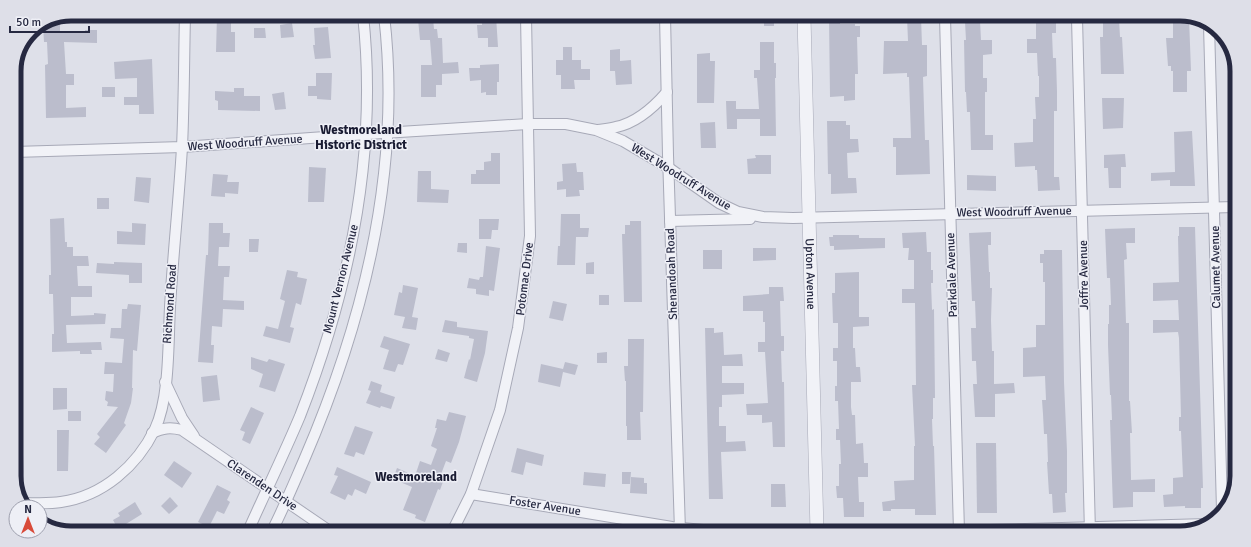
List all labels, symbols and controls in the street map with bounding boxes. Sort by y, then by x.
scale bar [10,8,89,34]
text: 50 m [16,15,41,30]
district label: Westmoreland Historic District [315,122,407,153]
street label: West Woodruff Avenue [187,131,303,155]
street label: West Woodruff Avenue [628,140,734,214]
street label: West Woodruff Avenue [956,203,1072,221]
street label: Mount Vernon Avenue [320,223,362,335]
street label: Calumet Avenue [1208,225,1224,309]
street label: Shenandoah Road [663,228,681,320]
street label: Parkdale Avenue [943,232,961,318]
street label: Upton Avenue [802,238,819,310]
street label: Joffre Avenue [1076,240,1092,310]
street label: Potomac Drive [513,242,537,316]
street label: Richmond Road [160,264,180,344]
street label: Clarenden Drive [224,456,300,514]
district label: Westmoreland [375,469,457,485]
street label: Foster Avenue [508,493,582,519]
north arrow [8,499,48,539]
text: N [24,503,32,516]

